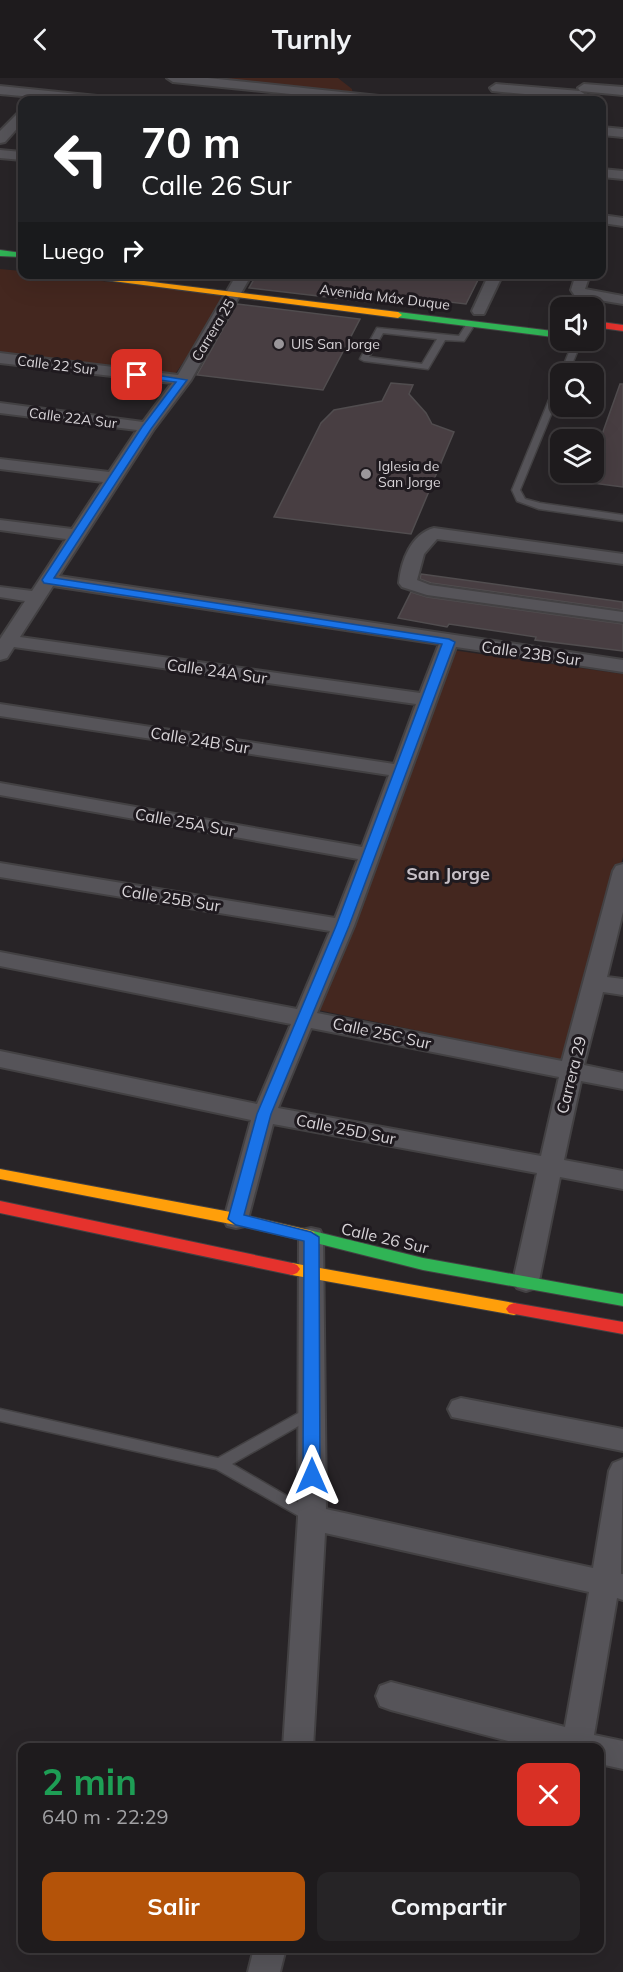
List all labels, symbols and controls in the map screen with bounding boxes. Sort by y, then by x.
text: Turnly [272,22,351,56]
icon: back [24,23,57,56]
icon: heart [566,23,599,56]
text: 70 m [141,116,241,169]
icon: left [42,120,120,198]
text: Calle 26 Sur [141,168,291,202]
icon: right [116,234,149,267]
text: Luego [42,237,104,265]
street label: Avenida Máx Duque [319,280,451,314]
street label: Carrera 25 [187,296,239,364]
map controls [550,297,604,483]
button: sound [550,297,604,351]
place label: UIS San Jorge [291,335,380,353]
marker: UIS San Jorge [272,337,286,351]
pin [111,349,162,400]
street label: Calle 22 Sur [16,351,97,379]
icon: arrive [120,358,153,391]
button: search [550,363,604,417]
street label: Calle 22A Sur [28,404,119,432]
button: layers [550,429,604,483]
place label: Iglesia de San Jorge [378,457,441,491]
marker: Iglesia de San Jorge [359,467,373,481]
street label: Calle 23B Sur [480,636,582,670]
street label: Calle 24A Sur [166,654,269,688]
street label: Calle 24B Sur [149,722,251,758]
street label: Calle 25A Sur [134,803,237,841]
district label: San Jorge [406,862,490,885]
street label: Calle 25B Sur [120,880,222,916]
street label: Calle 25C Sur [331,1013,433,1053]
street label: Carrera 29 [552,1034,590,1116]
street label: Calle 25D Sur [294,1110,398,1148]
street label: Calle 26 Sur [339,1218,431,1258]
position arrow [280,1444,344,1508]
text: 2 min [42,1759,137,1804]
button: close [517,1763,580,1826]
text: 640 m · 22:29 [42,1804,168,1829]
button: Salir [42,1872,305,1941]
button: Compartir [317,1872,580,1941]

